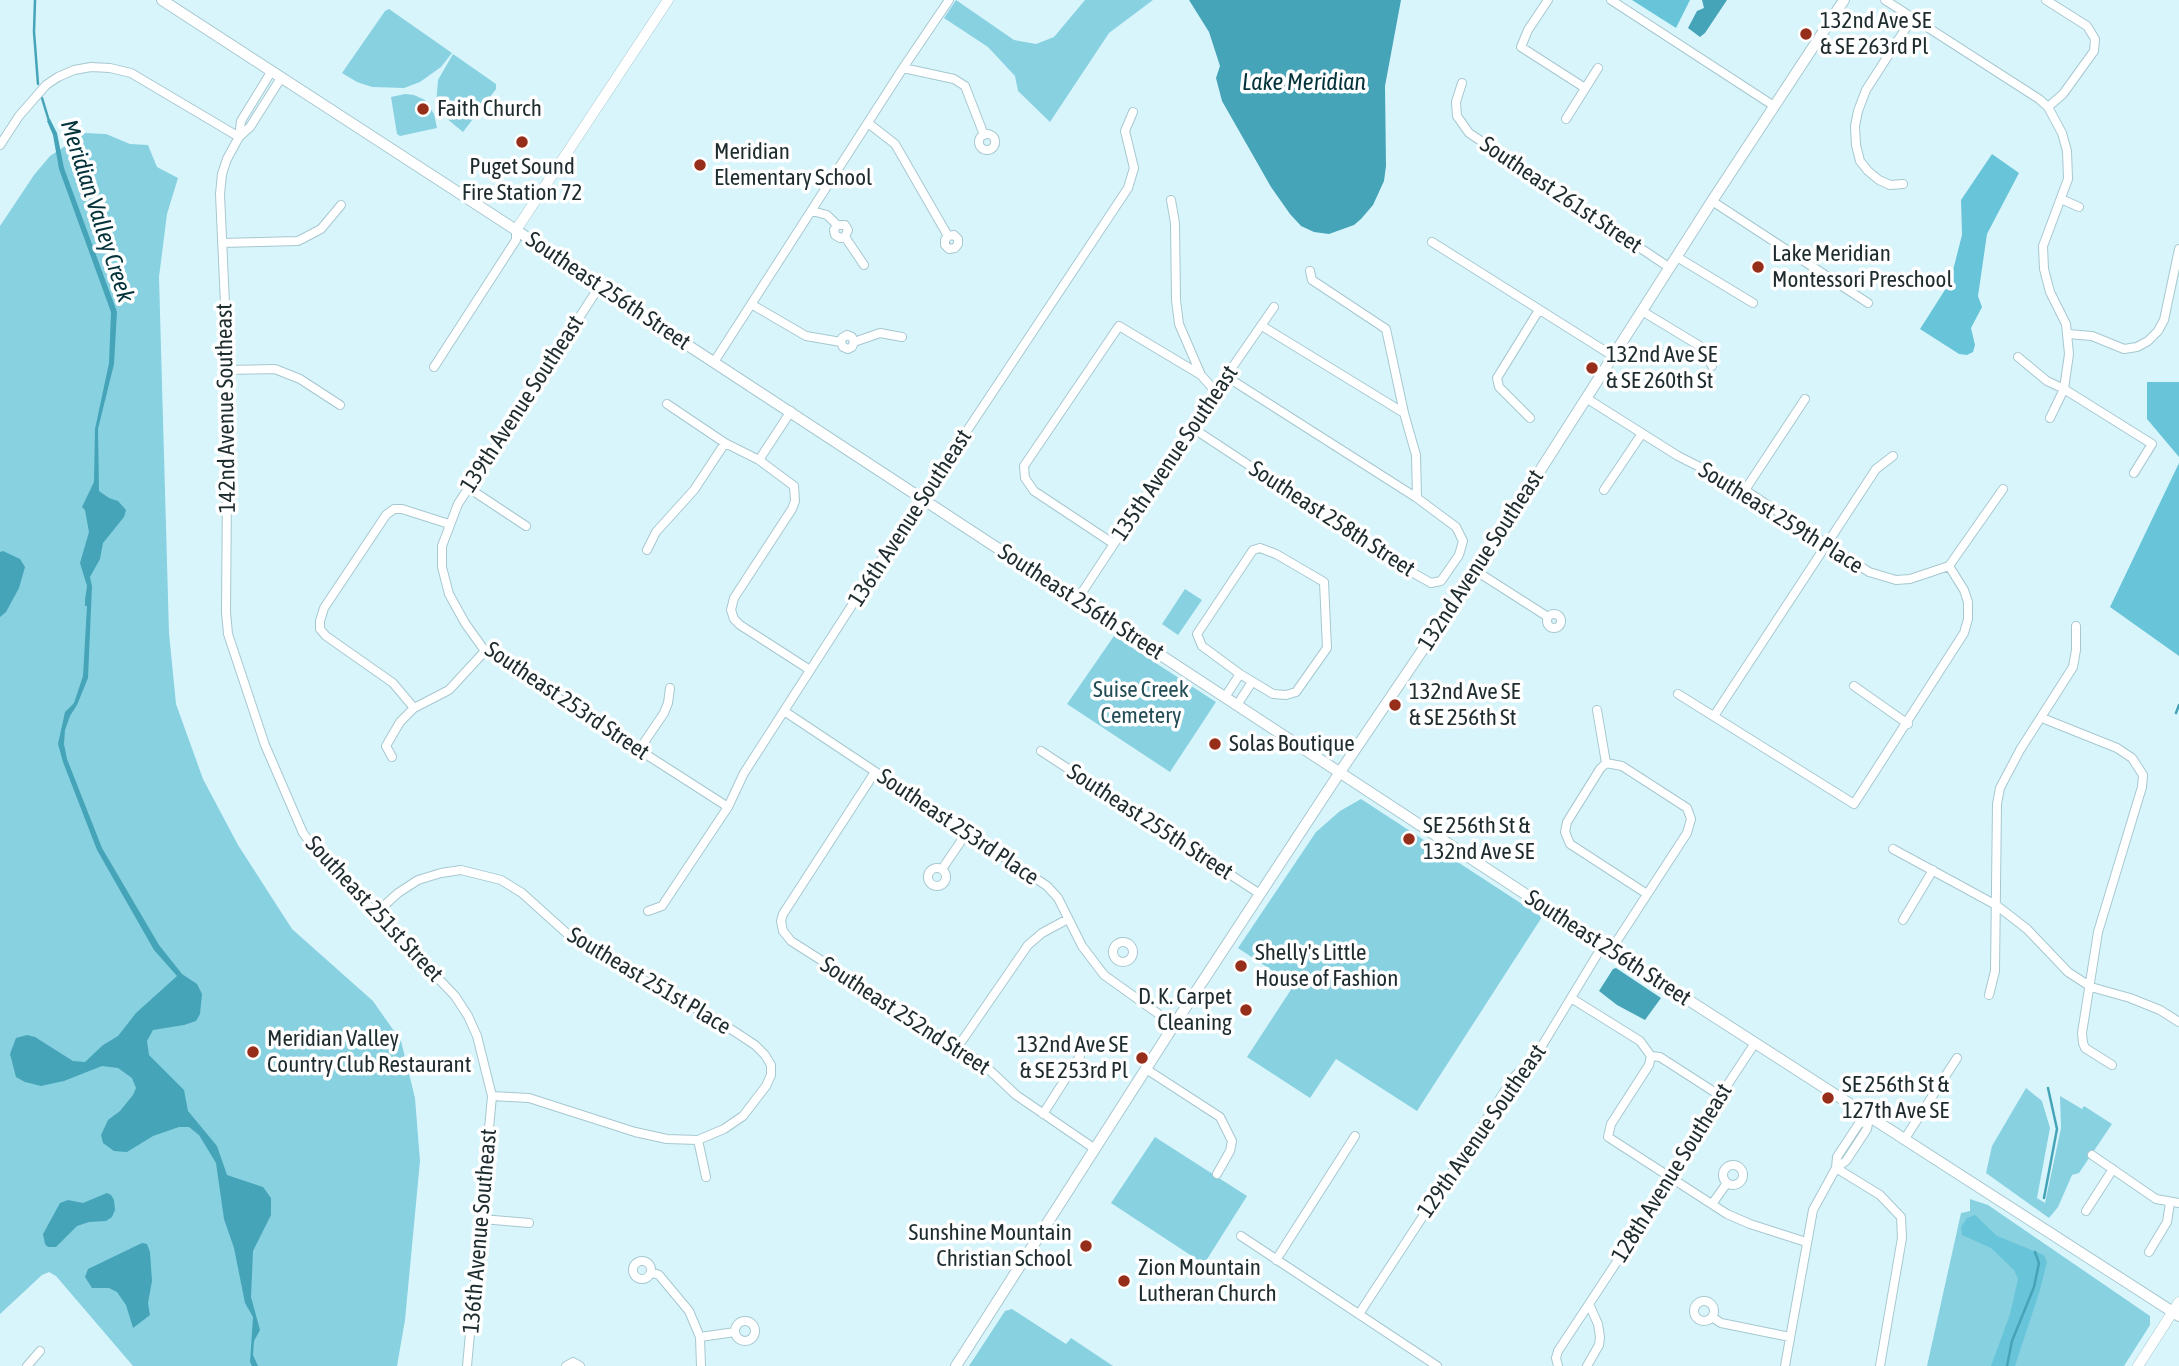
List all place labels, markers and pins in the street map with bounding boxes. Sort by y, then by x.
place label: 132nd Ave SE & SE 263rd Pl [1820,7,1931,61]
marker: 132nd Ave SE & SE 263rd Pl [1798,26,1814,42]
place label: Faith Church [437,95,542,123]
marker: Faith Church [415,101,431,117]
marker: Puget Sound Fire Station 72 [514,134,530,150]
place label: Meridian Elementary School [714,138,872,192]
place label: Puget Sound Fire Station 72 [462,153,582,207]
marker: Meridian Elementary School [692,157,708,173]
place label: Lake Meridian Montessori Preschool [1772,240,1952,294]
marker: Lake Meridian Montessori Preschool [1750,259,1766,275]
place label: 132nd Ave SE & SE 260th St [1606,341,1717,395]
marker: 132nd Ave SE & SE 260th St [1584,360,1600,376]
place label: 132nd Ave SE & SE 256th St [1409,678,1520,732]
marker: 132nd Ave SE & SE 256th St [1387,697,1403,713]
place label: Solas Boutique [1229,730,1355,758]
marker: Solas Boutique [1207,736,1223,752]
place label: SE 256th St & 132nd Ave SE [1423,812,1534,866]
marker: SE 256th St & 132nd Ave SE [1401,831,1417,847]
place label: Shelly's Little House of Fashion [1255,939,1398,993]
marker: Shelly's Little House of Fashion [1233,958,1249,974]
place label: D. K. Carpet Cleaning [1138,983,1232,1037]
marker: D. K. Carpet Cleaning [1238,1002,1254,1018]
place label: Meridian Valley Country Club Restaurant [267,1025,471,1079]
place label: 132nd Ave SE & SE 253rd Pl [1017,1031,1128,1085]
marker: Meridian Valley Country Club Restaurant [245,1044,261,1060]
marker: 132nd Ave SE & SE 253rd Pl [1134,1050,1150,1066]
place label: SE 256th St & 127th Ave SE [1842,1071,1949,1125]
marker: SE 256th St & 127th Ave SE [1820,1090,1836,1106]
place label: Sunshine Mountain Christian School [909,1219,1072,1273]
marker: Sunshine Mountain Christian School [1078,1238,1094,1254]
place label: Zion Mountain Lutheran Church [1138,1254,1277,1308]
marker: Zion Mountain Lutheran Church [1116,1273,1132,1289]

